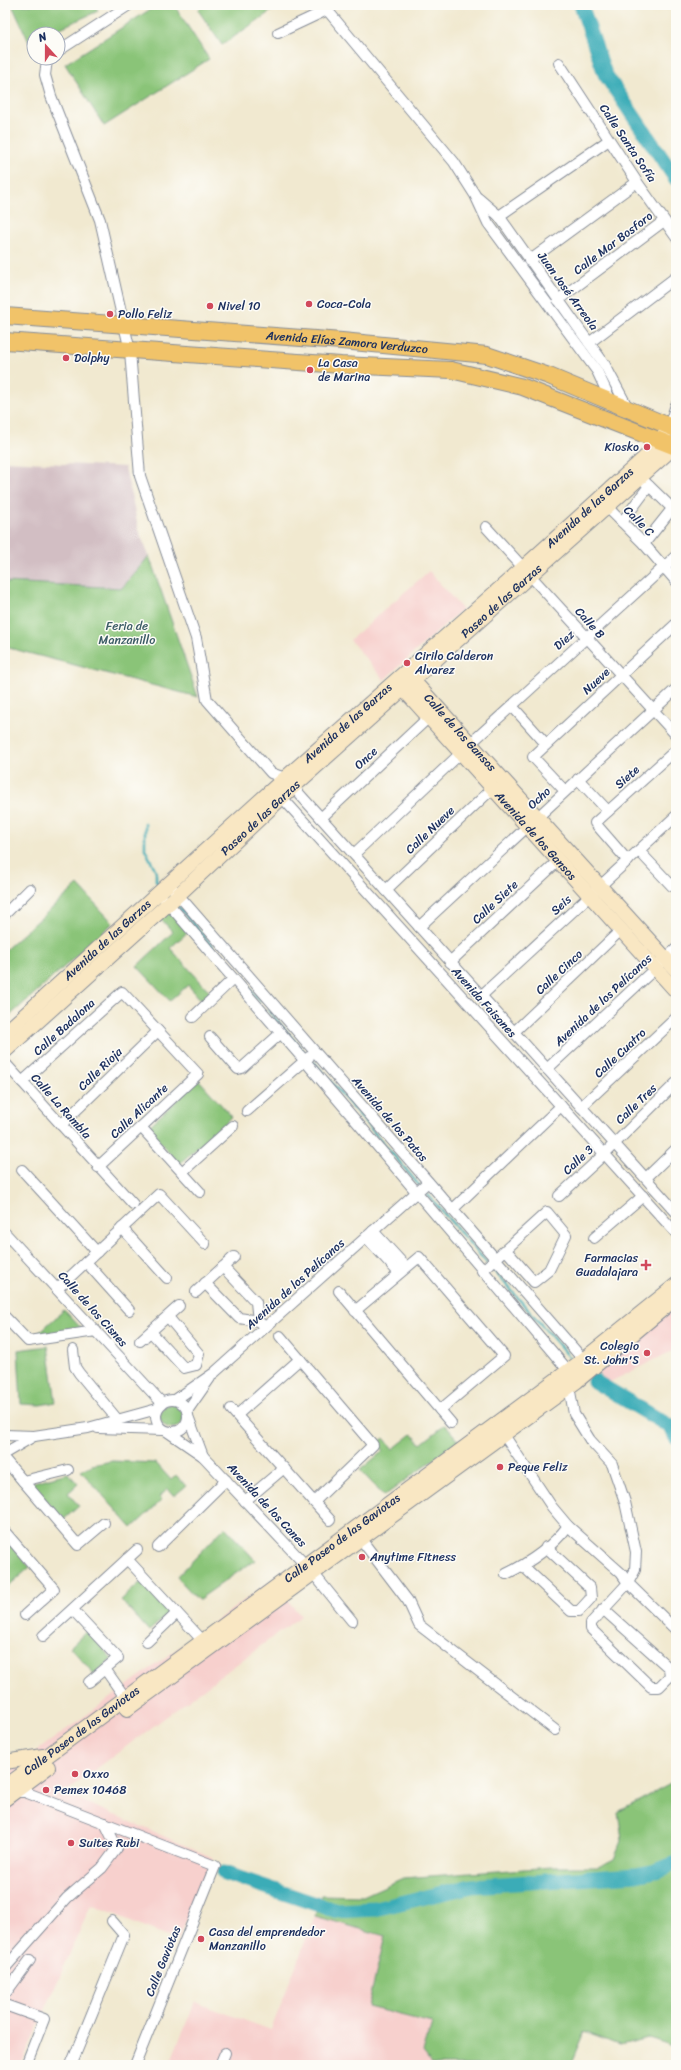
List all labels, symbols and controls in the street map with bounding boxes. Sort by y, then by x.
north arrow [26,26,66,66]
text: N [35,27,50,48]
street label: Calle Santa Sofía [593,99,663,187]
street label: Calle Mar Bosforo [568,205,658,281]
street label: Juan José Arreola [531,246,604,335]
place label: Coca-Cola [317,293,371,315]
place label: Nivel 10 [218,295,261,317]
marker: Coca-Cola [304,299,314,309]
marker: Nivel 10 [205,301,215,311]
place label: Pollo Feliz [118,303,172,325]
marker: Pollo Feliz [105,309,115,319]
street label: Avenida Elías Zamora Verduzco [264,324,429,360]
place label: Dolphy [74,347,110,369]
place label: La Casa de Marina [318,352,370,388]
marker: Dolphy [61,353,71,363]
marker: La Casa de Marina [305,365,315,375]
place label: Kiosko [604,436,639,458]
marker: Kiosko [642,442,652,452]
street label: Avenida de las Garzas [540,461,639,554]
street label: Calle C [618,500,660,542]
street label: Paseo de las Garzas [455,558,548,644]
street label: Calle B [569,602,611,644]
park label: Feria de Manzanillo [99,615,155,651]
street label: Diez [548,624,580,656]
place label: Cirilo Calderon Alvarez [414,645,494,681]
marker: Cirilo Calderon Alvarez [402,658,412,668]
street label: Nueve [577,662,615,700]
street label: Avenida de las Garzas [297,677,397,769]
street label: Calle de los Gansos [418,688,502,777]
street label: Once [349,741,383,775]
street label: Siete [609,759,645,795]
street label: Paseo de las Garzas [215,774,306,861]
street label: Ocho [522,781,556,815]
street label: Avenida de los Gansos [488,785,582,886]
street label: Calle Nueve [400,800,460,860]
street label: Calle Siete [466,874,524,930]
street label: Seis [545,889,577,921]
street label: Avenida de las Garzas [57,894,156,987]
street label: Calle Cinco [530,944,588,1000]
street label: Avenida de los Pelícanos [548,948,658,1052]
street label: Avenida Faisanes [445,961,522,1043]
street label: Calle Badalona [28,993,100,1061]
street label: Calle Cuatro [589,1023,651,1083]
street label: Calle Rioja [72,1041,128,1096]
street label: Calle La Rambla [25,1068,97,1145]
street label: Avenida de los Patos [346,1070,434,1167]
street label: Calle Alicante [105,1078,173,1144]
street label: Calle Tres [610,1078,663,1130]
street label: Calle 3 [557,1139,599,1180]
street label: Avenida de los Pelícanos [239,1233,350,1336]
place label: Farmacias Guadalajara [576,1247,638,1283]
marker: Farmacias Guadalajara [641,1260,651,1270]
street label: Calle de los Cisnes [53,1266,134,1353]
place label: Colegio St. John'S [584,1335,640,1371]
marker: Colegio St. John'S [642,1348,652,1358]
place label: Peque Feliz [508,1456,568,1478]
street label: Avenida de los Canes [221,1457,313,1553]
marker: Peque Feliz [495,1462,505,1472]
street label: Calle Paseo de las Gaviotas [279,1487,405,1589]
place label: Anytime Fitness [369,1546,457,1568]
marker: Anytime Fitness [357,1552,367,1562]
street label: Calle Paseo de las Gaviotas [18,1680,145,1781]
place label: Oxxo [83,1763,109,1785]
marker: Oxxo [70,1769,80,1779]
place label: Pemex 10468 [54,1779,126,1801]
marker: Pemex 10468 [41,1785,51,1795]
place label: Suites Rubi [79,1832,140,1854]
marker: Suites Rubi [66,1838,76,1848]
place label: Casa del emprendedor Manzanillo [209,1921,326,1957]
street label: Calle Gaviotas [139,1922,187,2000]
marker: Casa del emprendedor Manzanillo [196,1934,206,1944]

